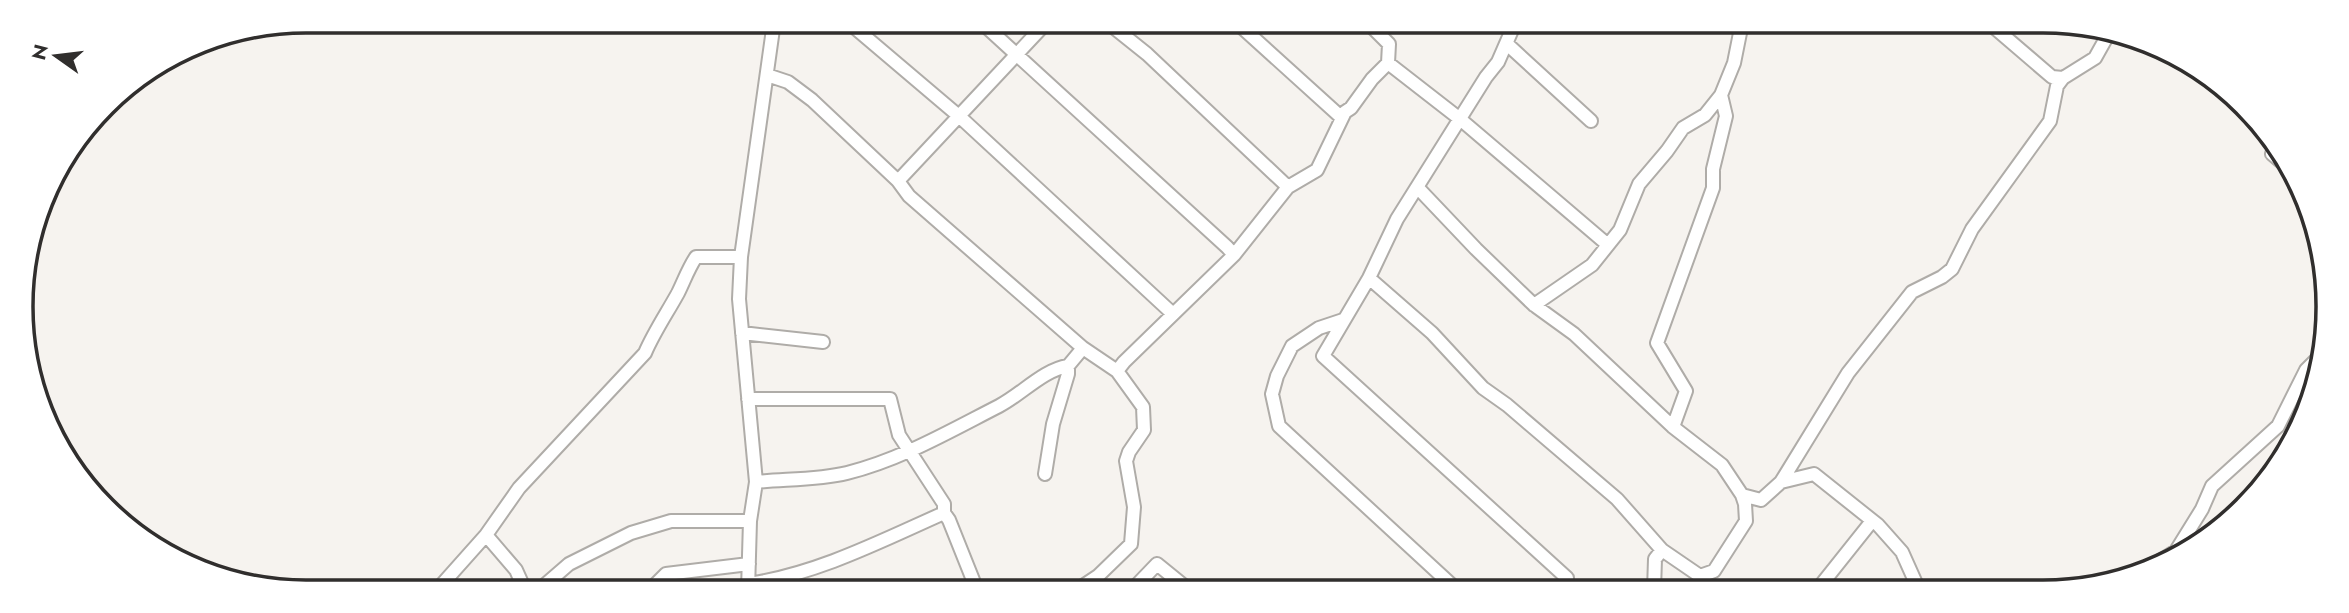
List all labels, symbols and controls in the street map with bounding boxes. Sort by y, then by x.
north arrow [21,21,91,91]
text: N [25,41,55,63]

